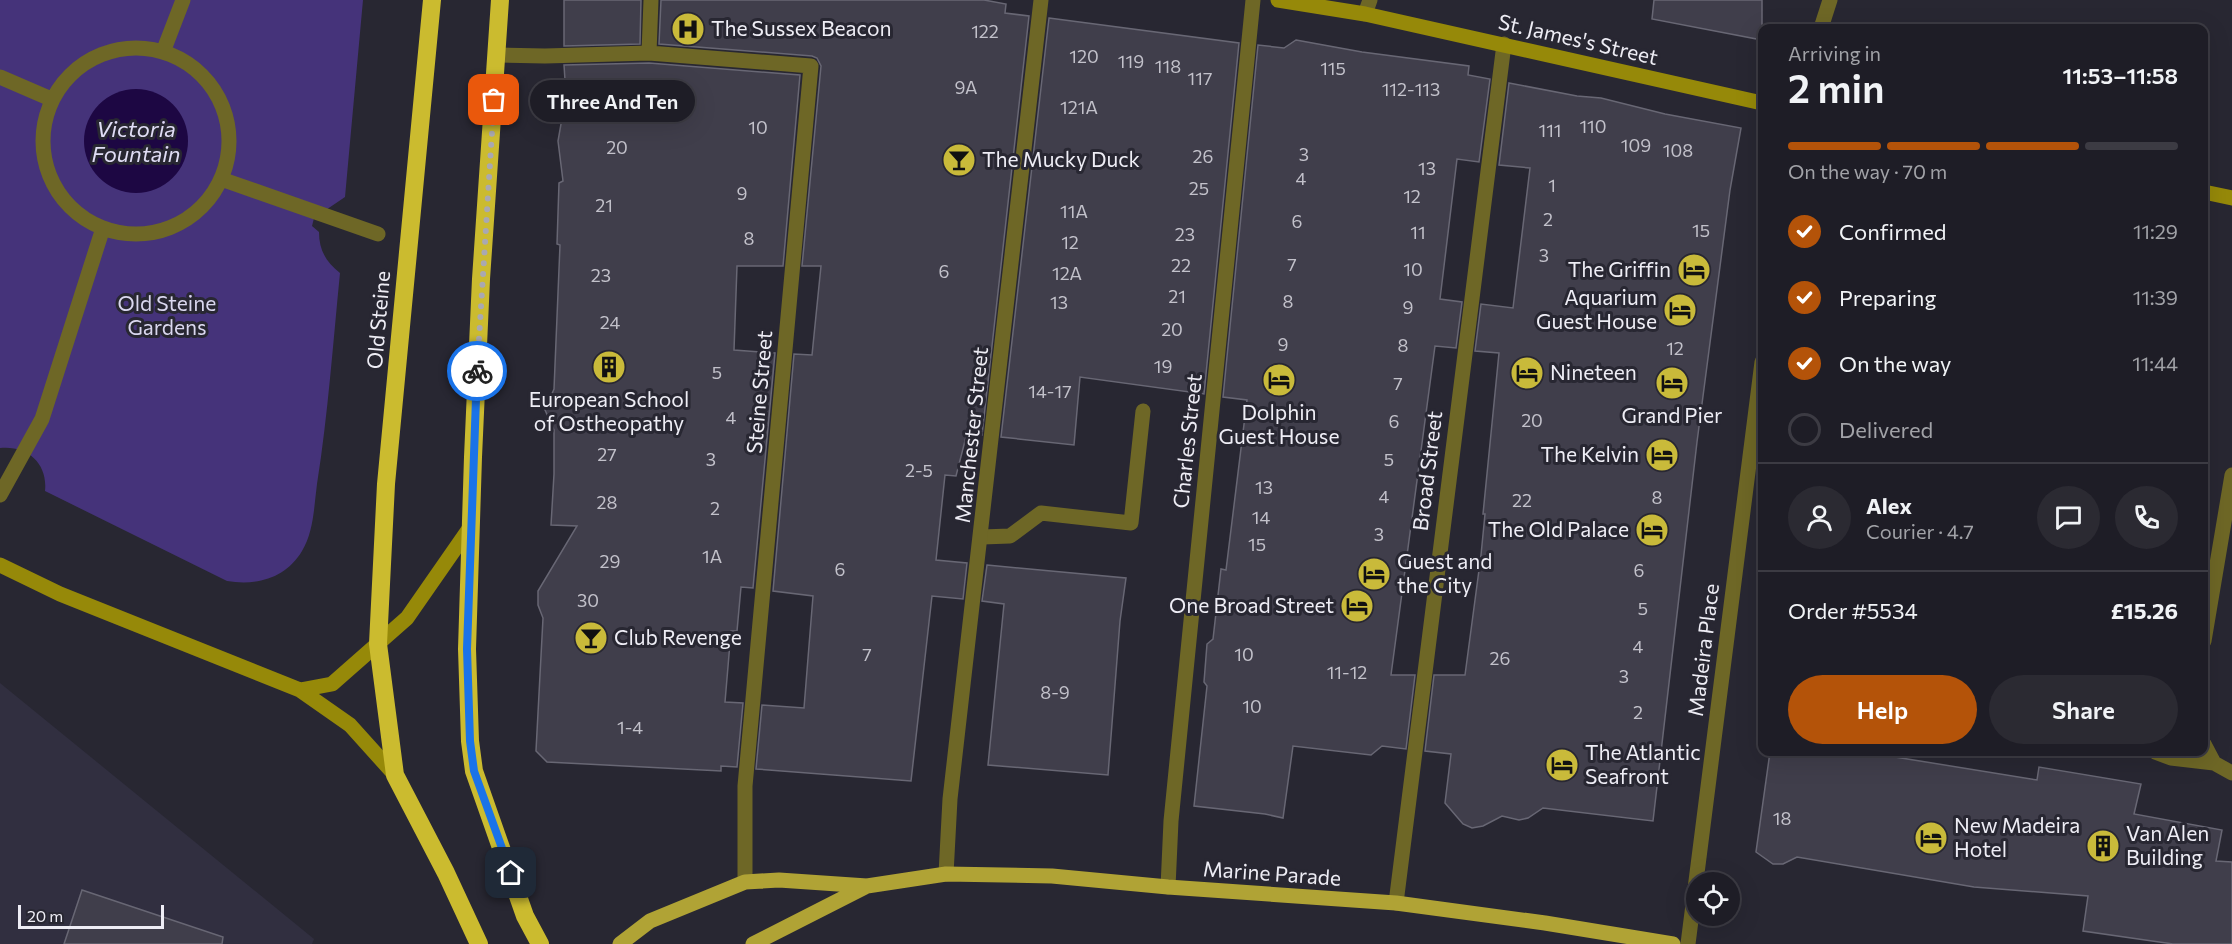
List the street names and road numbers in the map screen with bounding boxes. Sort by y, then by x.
street label: St. James's Street [1496,8,1661,69]
street label: Old Steine [361,270,394,370]
street label: Steine Street [741,329,776,454]
street label: Manchester Street [949,345,992,524]
street label: Charles Street [1167,372,1206,509]
street label: Broad Street [1407,409,1446,532]
street label: Madeira Place [1682,582,1723,718]
street label: Marine Parade [1202,855,1342,890]

